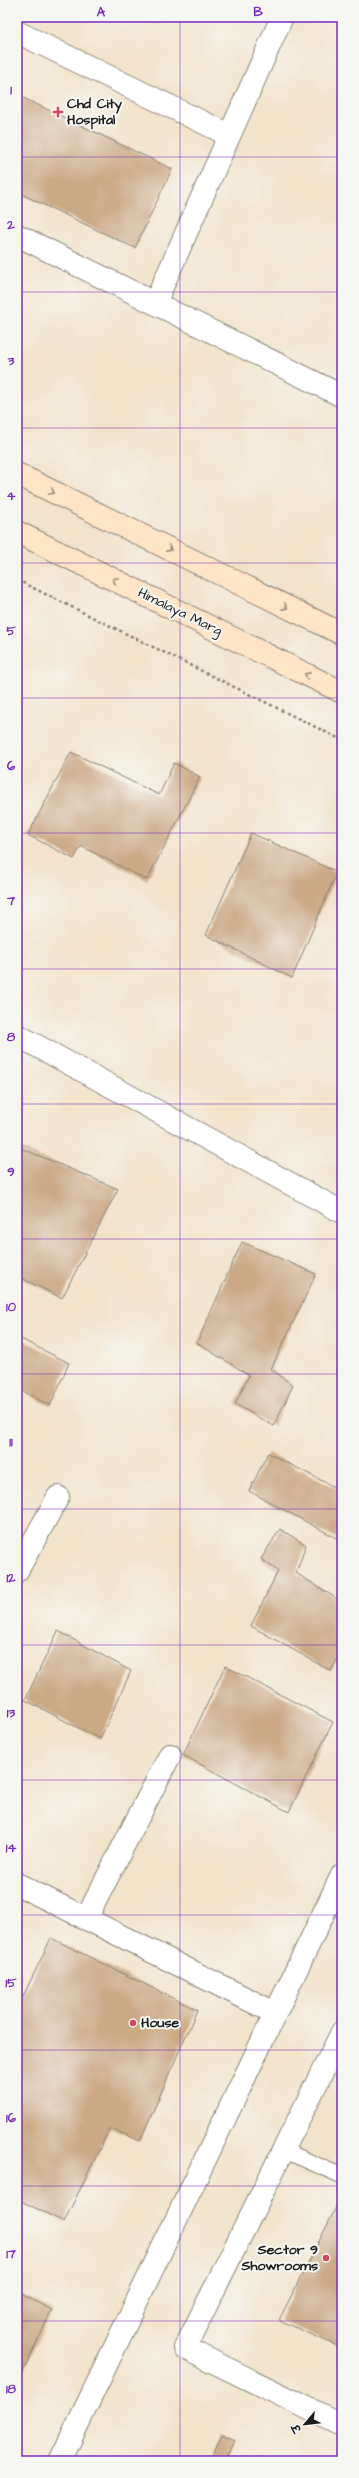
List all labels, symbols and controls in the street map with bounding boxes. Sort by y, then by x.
text: A [97,3,106,21]
text: B [253,3,263,21]
text: 1 [10,81,12,99]
place label: Chd City Hospital [67,94,122,130]
marker: Chd City Hospital [52,106,64,118]
text: 2 [6,216,15,234]
text: 3 [7,352,15,370]
text: 4 [7,487,16,505]
one-way arrow [48,487,55,494]
one-way arrow [164,544,172,552]
one-way arrow [112,577,119,585]
street label: Himalaya Marg [134,583,226,641]
one-way arrow [281,602,288,609]
text: 5 [6,622,16,640]
one-way arrow [304,672,311,680]
text: 6 [7,757,16,775]
text: 7 [6,892,16,910]
text: 8 [7,1028,16,1046]
text: 9 [7,1163,15,1181]
text: 10 [6,1298,17,1316]
text: 11 [9,1433,13,1451]
text: 12 [6,1569,16,1587]
text: 13 [7,1704,16,1722]
text: 14 [6,1839,16,1857]
text: 15 [6,1974,17,1992]
place label: House [141,2013,179,2033]
marker: House [128,2018,138,2028]
text: 16 [6,2109,17,2127]
place label: Sector 9 Showrooms [240,2240,318,2276]
text: 17 [6,2245,17,2263]
marker: Sector 9 Showrooms [321,2253,331,2263]
text: 18 [6,2380,17,2398]
north arrow [285,2404,325,2444]
text: उ [287,2420,305,2436]

